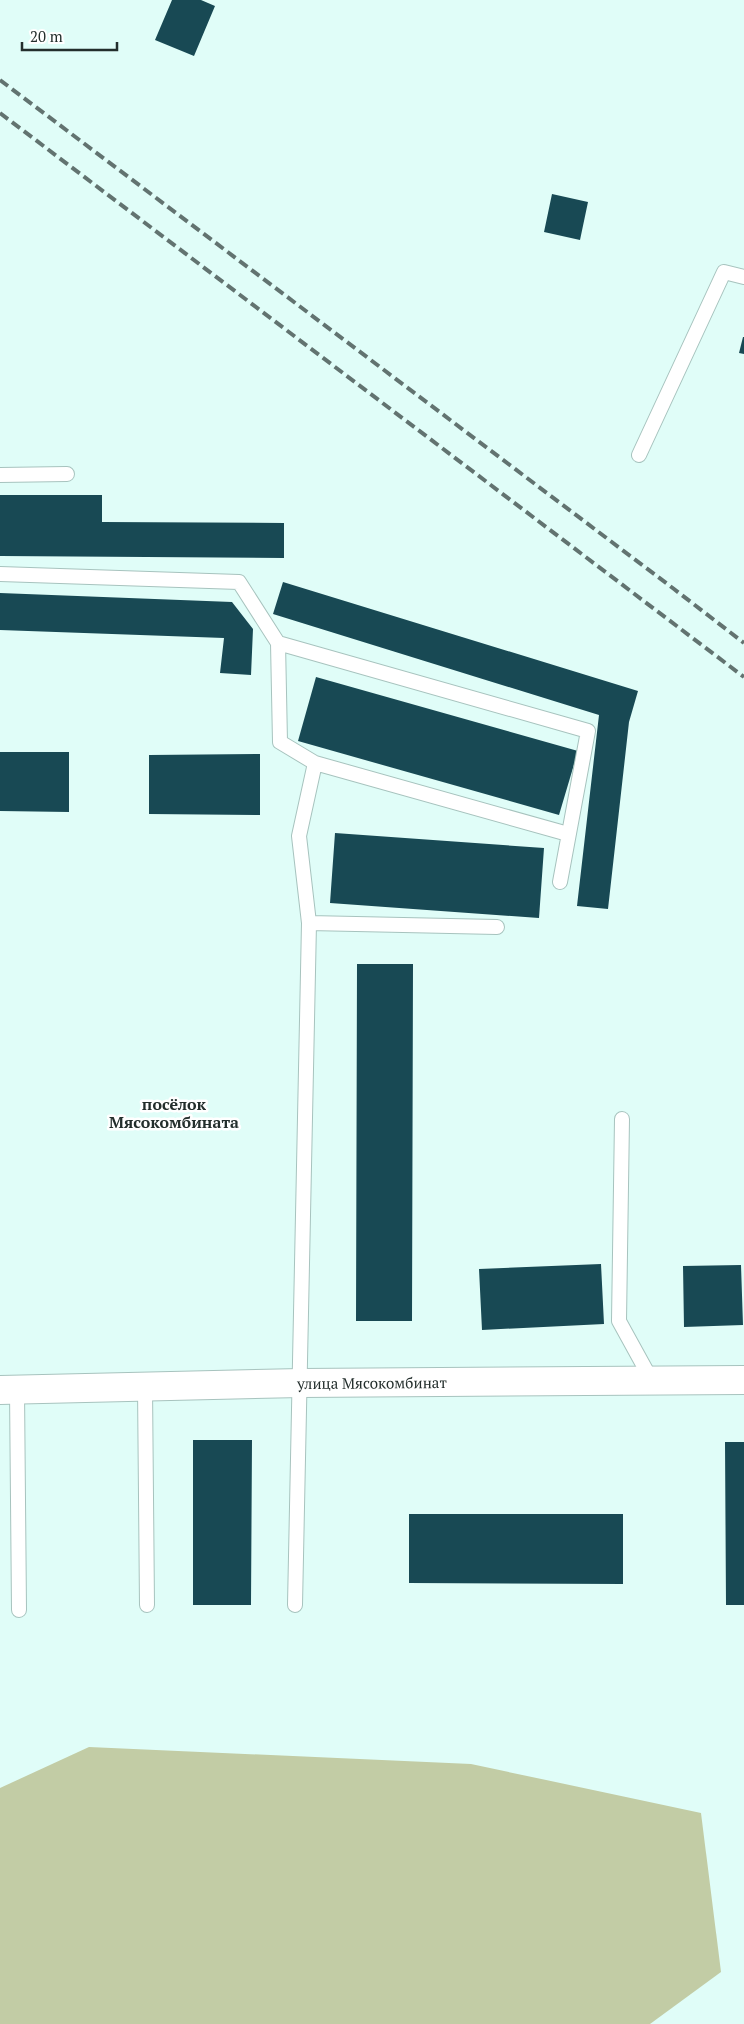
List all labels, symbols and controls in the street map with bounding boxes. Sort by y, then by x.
scale bar [22,20,118,52]
text: 20 m [30,26,63,46]
district label: посёлок Мясокомбината [109,1093,239,1133]
street label: улица Мясокомбинат [296,1372,447,1393]

